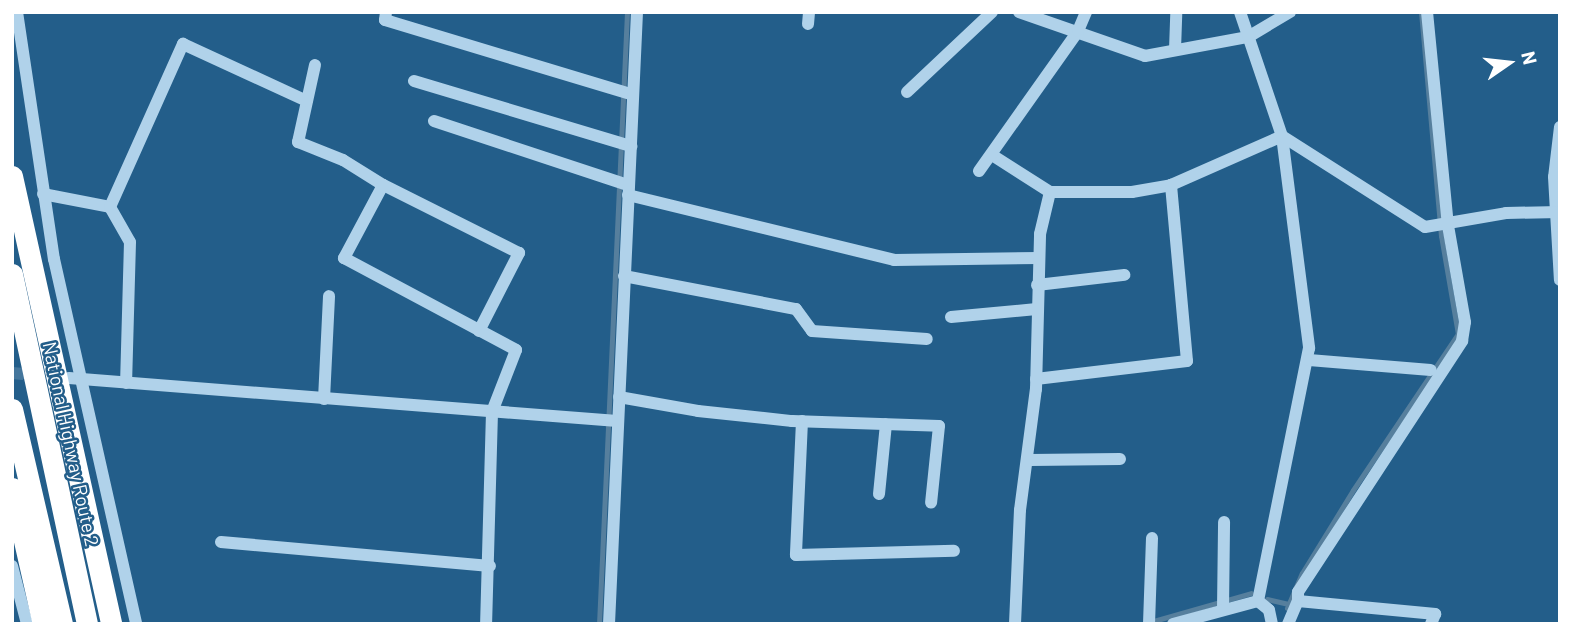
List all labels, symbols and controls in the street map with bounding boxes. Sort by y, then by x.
north arrow [1474,28,1544,98]
text: N [1517,49,1543,67]
street label: National Highway Route 2 [38,340,104,548]

